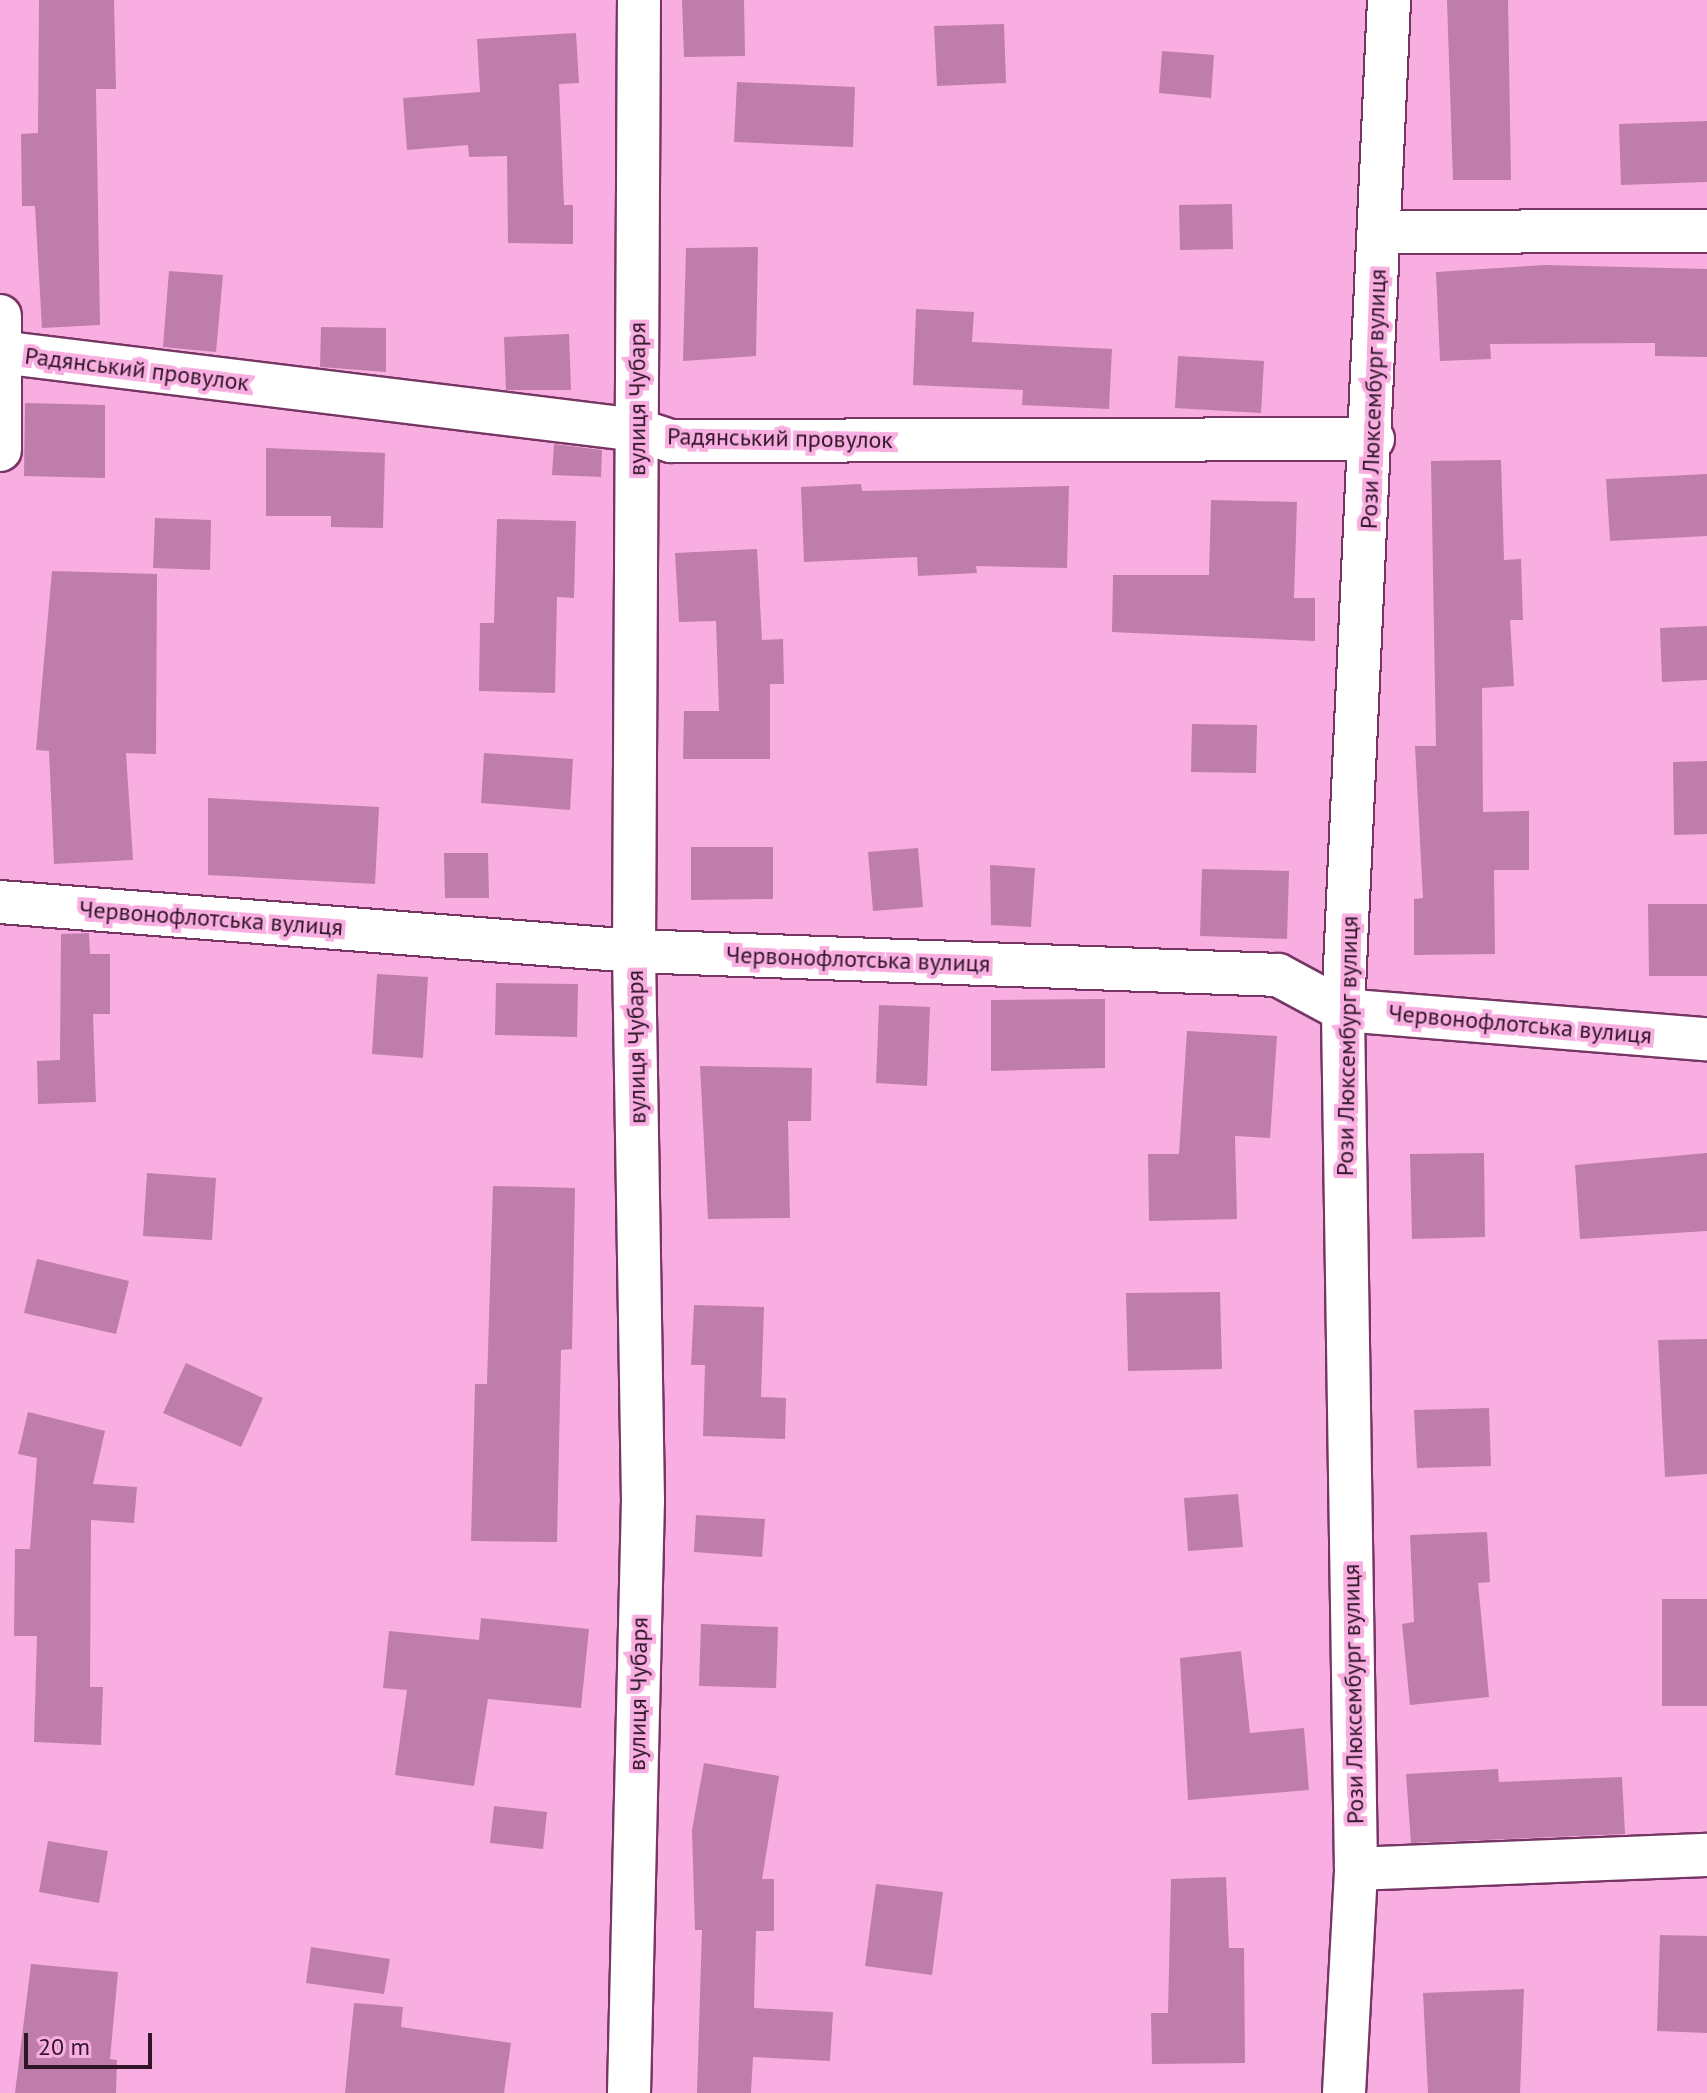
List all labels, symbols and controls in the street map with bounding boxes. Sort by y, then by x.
street label: Рози Люксембург вулиця [1354,268,1392,530]
street label: вулиця Чубаря [623,322,651,476]
street label: Радянський провулок [23,341,251,397]
street label: Радянський провулок [667,422,893,454]
street label: Червонофлотська вулиця [78,894,344,942]
street label: Рози Люксембург вулиця [1330,915,1364,1177]
street label: Червонофлотська вулиця [725,940,991,978]
street label: вулиця Чубаря [620,970,652,1124]
street label: Червонофлотська вулиця [1387,998,1653,1050]
street label: Рози Люксембург вулиця [1336,1563,1370,1825]
street label: вулиця Чубаря [622,1617,654,1771]
scale bar [28,2017,156,2067]
text: 20 m [38,2031,90,2062]

